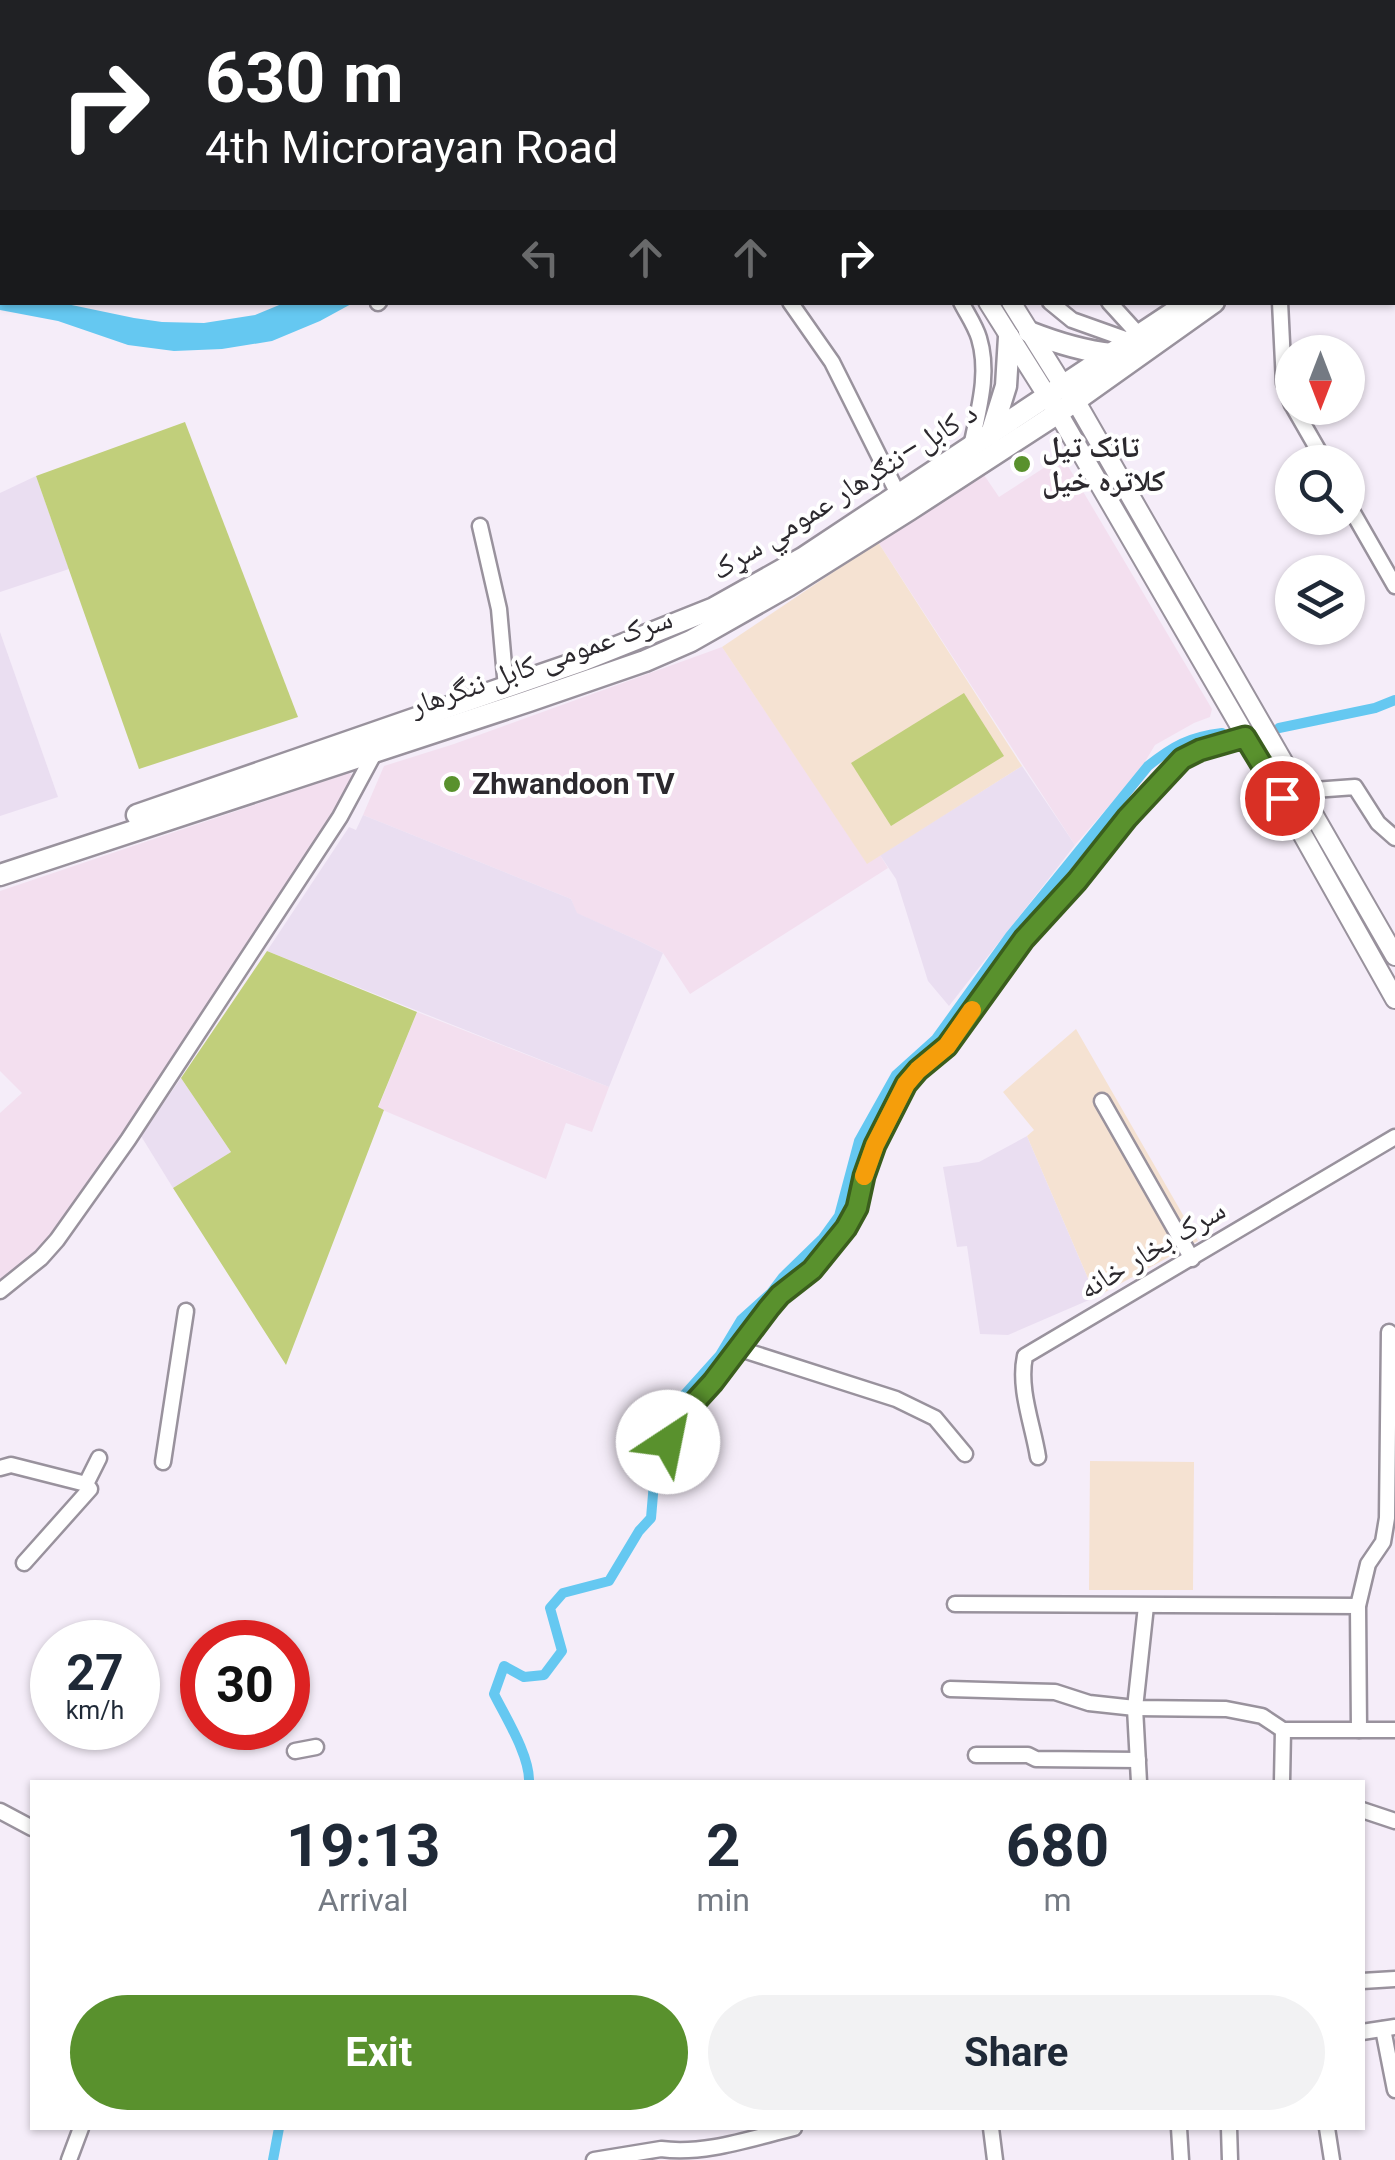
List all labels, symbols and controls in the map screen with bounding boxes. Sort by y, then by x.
text: 630 m [205,37,404,119]
icon: right [40,40,170,170]
text: 4th Microrayan Road [205,121,618,174]
icon: left [513,230,568,285]
icon: ahead [618,230,673,285]
icon: ahead [723,230,778,285]
icon: right [828,230,883,285]
north arrow [1275,335,1365,425]
map controls [1275,335,1365,645]
street label: د کابل–ننګرهار عمومي سړک [704,394,987,592]
place label: تانک تیل کلاتره خیل [1042,429,1165,499]
button: search [1275,445,1365,535]
marker: تانک تیل کلاتره خیل [1011,453,1033,475]
button: layers [1275,555,1365,645]
street label: سرک عمومی کابل ننگرهار [404,600,677,724]
pin [1240,756,1325,841]
place label: Zhwandoon TV [472,766,675,801]
icon: arrive [1255,771,1310,826]
marker: Zhwandoon TV [441,773,463,795]
street label: سرک بخار خانه [1072,1191,1231,1306]
position arrow [616,1390,720,1494]
speed limit sign: 30 [180,1620,310,1750]
text: 27 [66,1644,124,1702]
text: km/h [66,1696,124,1725]
text: 19:13 [286,1810,441,1881]
text: 2 [706,1810,740,1881]
text: 680 [1006,1810,1109,1881]
text: Arrival [318,1881,409,1919]
text: min [696,1881,750,1919]
text: m [1043,1881,1071,1919]
button: Exit [70,1995,688,2110]
button: Share [708,1995,1325,2110]

